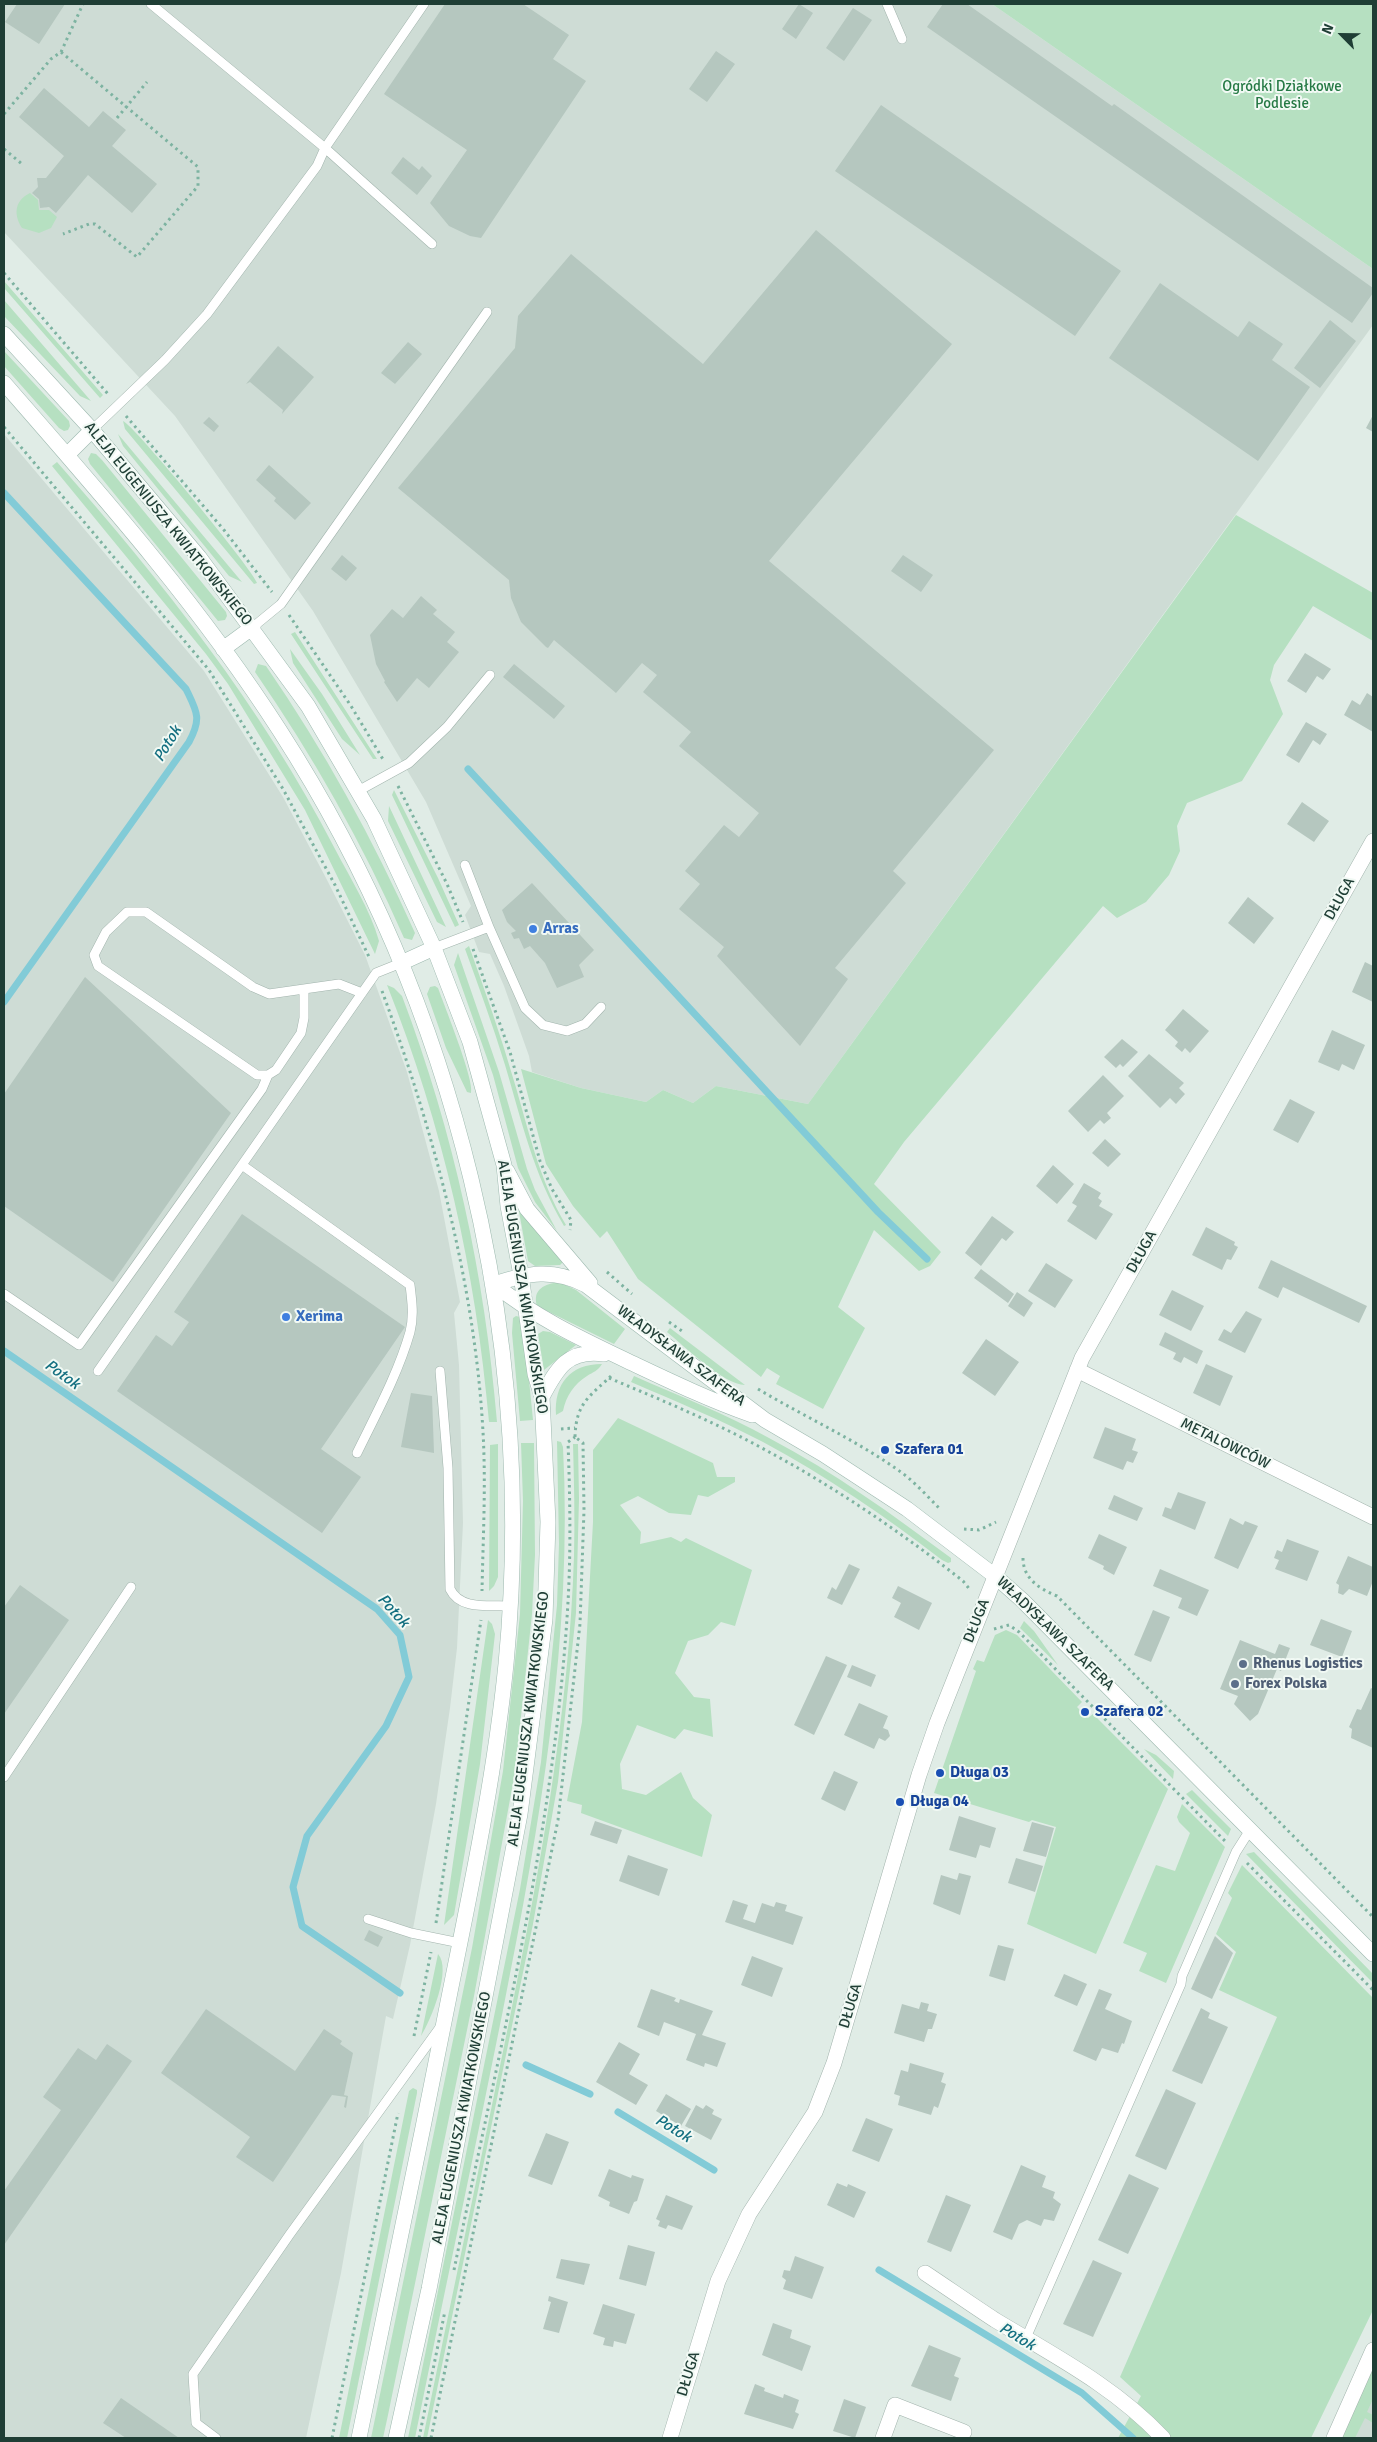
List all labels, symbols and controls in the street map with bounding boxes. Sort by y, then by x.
north arrow [1317,10,1367,60]
text: N [1318,21,1337,37]
park label: Ogródki Działkowe Podlesie [1222,78,1342,113]
street label: ALEJA EUGENIUSZA KWIATKOWSKIEGO [80,419,256,629]
water label: Potok [150,723,186,765]
street label: DŁUGA [1321,875,1359,923]
place label: Arras [543,920,579,938]
marker: Arras [527,923,539,935]
street label: ALEJA EUGENIUSZA KWIATKOWSKIEGO [493,1159,551,1415]
street label: DŁUGA [1123,1228,1161,1276]
street label: WŁADYSŁAWA SZAFERA [613,1302,749,1410]
place label: Xerima [296,1308,343,1326]
marker: Xerima [280,1311,292,1323]
water label: Potok [41,1356,83,1394]
street label: METALOWCÓW [1177,1415,1273,1473]
place label: Szafera 01 [895,1441,964,1459]
marker: Szafera 01 [879,1444,891,1456]
street label: WŁADYSŁAWA SZAFERA [992,1573,1118,1695]
water label: Potok [373,1590,413,1632]
street label: ALEJA EUGENIUSZA KWIATKOWSKIEGO [504,1590,554,1848]
street label: DŁUGA [960,1596,994,1646]
place label: Rhenus Logistics [1253,1655,1363,1673]
marker: Rhenus Logistics [1237,1658,1249,1670]
place label: Forex Polska [1245,1675,1327,1693]
marker: Forex Polska [1229,1678,1241,1690]
place label: Szafera 02 [1095,1703,1164,1721]
marker: Szafera 02 [1079,1706,1091,1718]
place label: Długa 03 [950,1764,1009,1782]
marker: Długa 03 [934,1767,946,1779]
place label: Długa 04 [910,1793,969,1811]
marker: Długa 04 [894,1796,906,1808]
street label: DŁUGA [836,1981,866,2031]
street label: ALEJA EUGENIUSZA KWIATKOWSKIEGO [429,1990,495,2246]
water label: Potok [652,2111,694,2147]
water label: Potok [996,2319,1038,2355]
street label: DŁUGA [674,2349,704,2399]

